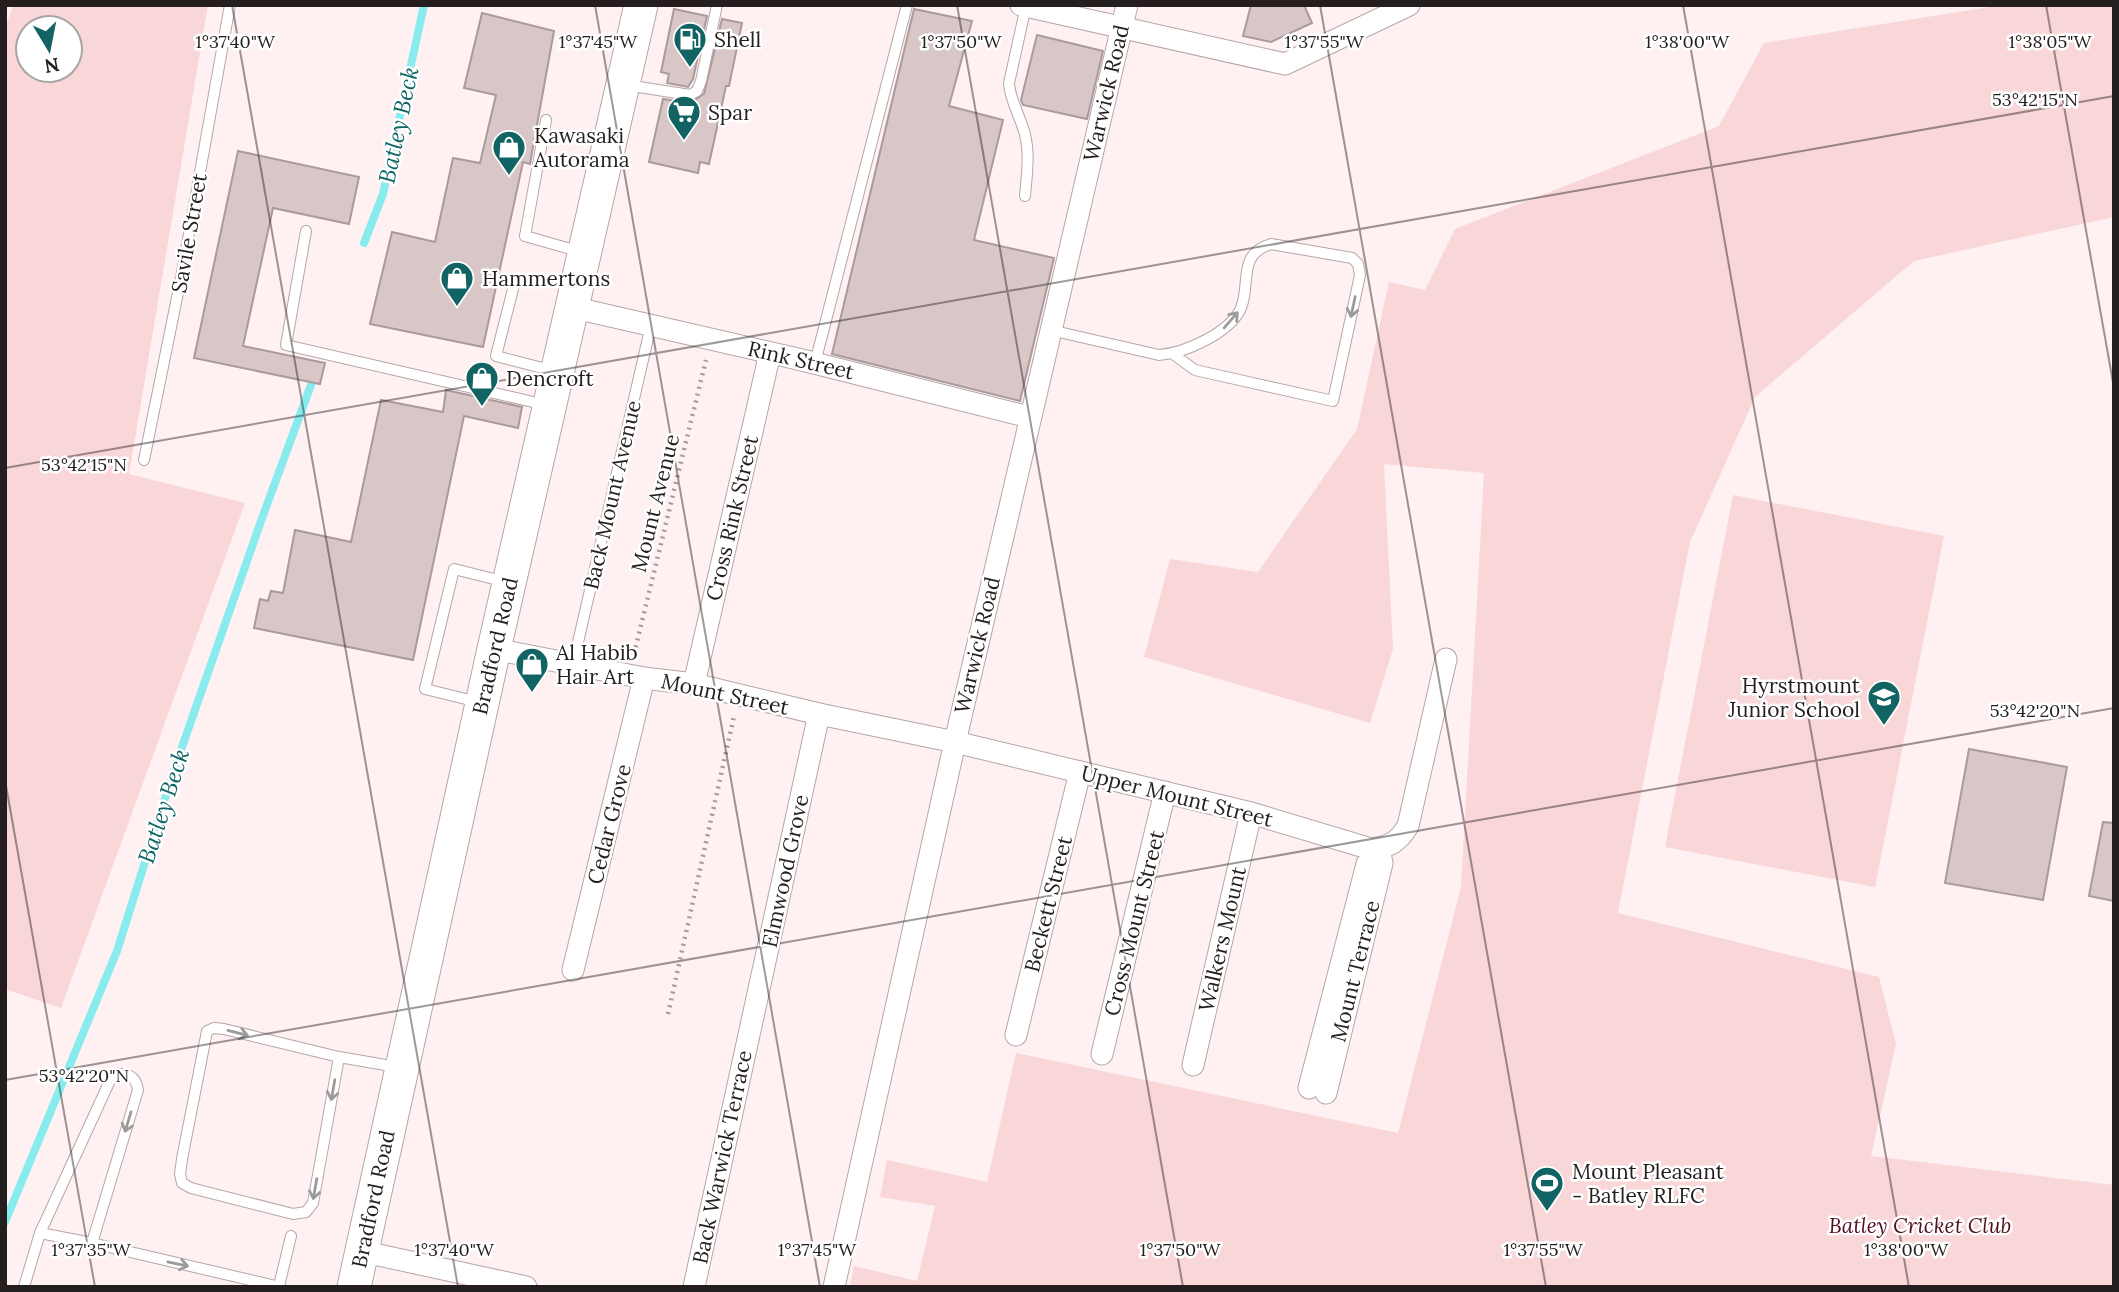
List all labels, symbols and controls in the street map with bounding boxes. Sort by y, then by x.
north arrow [14,14,84,84]
fuel station icon: Shell [671,20,709,69]
street label: Warwick Road [1077,22,1135,164]
place label: Shell [714,26,761,53]
text: 1°37'40"W [195,30,276,53]
text: 1°37'45"W [559,30,638,53]
text: 1°37'50"W [921,30,1002,53]
text: 1°37'55"W [1284,30,1365,53]
text: 1°38'00"W [1645,30,1730,53]
text: 1°38'05"W [2009,30,2093,53]
text: N [42,53,61,79]
water label: Batley Beck [371,64,425,186]
text: 53°42'15"N [1992,88,2078,111]
supermarket icon: Spar [665,93,703,142]
place label: Spar [708,99,752,126]
place label: Kawasaki Autorama [533,122,630,173]
shop icon: Kawasaki Autorama [490,128,528,177]
street label: Savile Street [165,170,213,295]
shop icon: Hammertons [438,259,476,308]
place label: Hammertons [482,265,610,292]
one-way arrow [1346,295,1360,318]
one-way arrow [1223,311,1239,329]
street label: Rink Street [745,335,858,386]
shop icon: Dencroft [463,359,501,408]
place label: Dencroft [506,365,594,392]
street label: Back Mount Avenue [577,398,647,592]
street label: Mount Avenue [625,431,685,575]
street label: Cross Rink Street [700,432,764,603]
text: 53°42'15"N [41,453,127,476]
street label: Warwick Road [948,574,1006,716]
street label: Bradford Road [466,575,524,717]
place label: Al Habib Hair Art [555,639,638,690]
shop icon: Al Habib Hair Art [513,645,551,694]
street label: Mount Street [659,667,792,721]
place label: Hyrstmount Junior School [1727,672,1861,723]
school or university icon: Hyrstmount Junior School [1865,678,1903,727]
text: 53°42'20"N [1990,699,2080,722]
water label: Batley Beck [131,745,195,867]
street label: Upper Mount Street [1078,759,1276,833]
street label: Cedar Grove [581,761,637,887]
street label: Elmwood Grove [756,792,814,950]
street label: Cross Mount Street [1098,826,1170,1019]
street label: Beckett Street [1018,832,1078,975]
street label: Walkers Mount [1192,863,1252,1014]
street label: Mount Terrace [1324,897,1386,1045]
one-way arrow [226,1026,249,1040]
street label: Back Warwick Terrace [686,1048,758,1266]
text: 53°42'20"N [39,1064,129,1087]
one-way arrow [326,1078,339,1100]
one-way arrow [121,1110,134,1132]
street label: Bradford Road [345,1128,401,1270]
place label: Mount Pleasant - Batley RLFC [1572,1158,1725,1209]
sports icon: Mount Pleasant - Batley RLFC [1528,1164,1566,1213]
one-way arrow [308,1177,321,1200]
park label: Batley Cricket Club [1829,1212,2011,1239]
text: 1°37'35"W [51,1238,132,1261]
text: 1°37'40"W [414,1238,495,1261]
text: 1°37'45"W [778,1238,857,1261]
text: 1°37'50"W [1140,1238,1221,1261]
text: 1°37'55"W [1503,1238,1584,1261]
text: 1°38'00"W [1864,1238,1949,1261]
one-way arrow [166,1257,189,1271]

